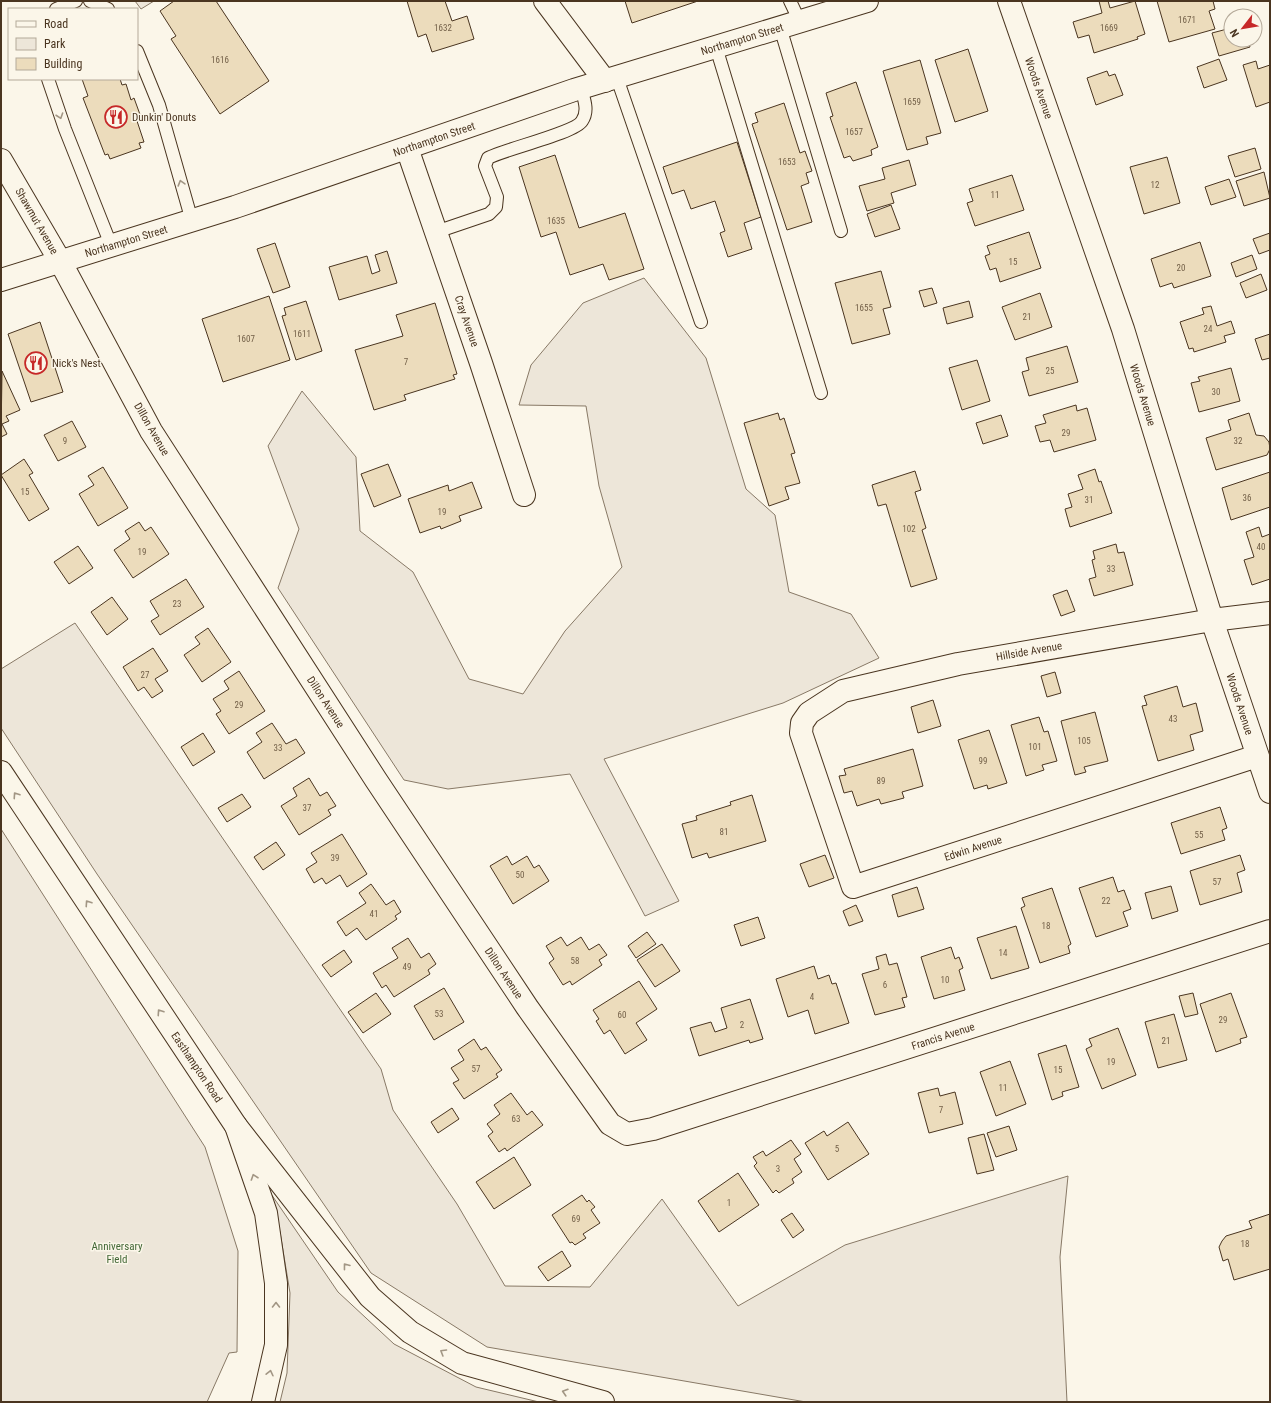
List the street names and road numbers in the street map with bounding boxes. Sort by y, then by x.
street label: Northampton Street [699,21,785,58]
street label: Woods Avenue [1022,56,1055,120]
street label: Northampton Street [391,119,477,160]
street label: Shawmut Avenue [12,186,61,257]
street label: Northampton Street [83,223,169,260]
street label: Cray Avenue [452,294,481,348]
street label: Woods Avenue [1127,363,1158,428]
street label: Dillon Avenue [131,400,172,458]
street label: Hillside Avenue [995,639,1063,664]
street label: Woods Avenue [1223,672,1256,737]
street label: Dillon Avenue [304,674,347,731]
street label: Edwin Avenue [943,833,1004,864]
street label: Dillon Avenue [482,945,525,1001]
street label: Francis Avenue [910,1020,976,1053]
street label: Easthampton Road [168,1030,225,1105]

